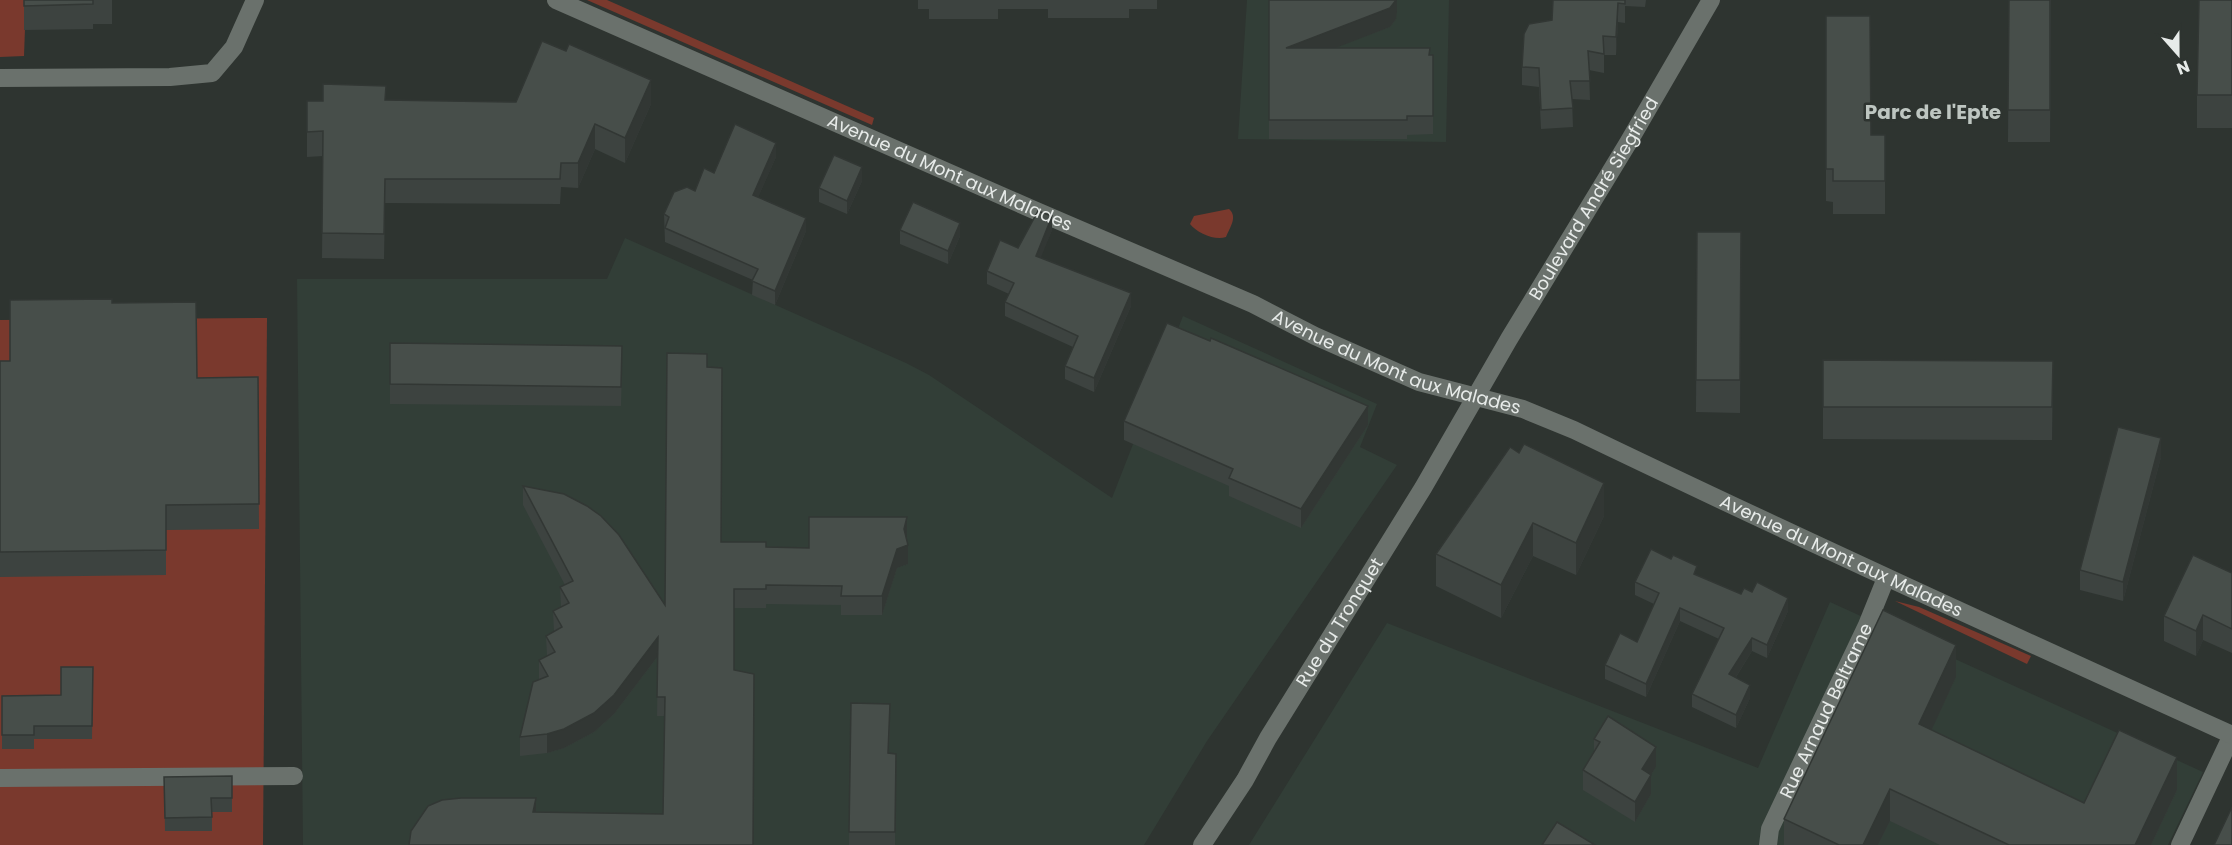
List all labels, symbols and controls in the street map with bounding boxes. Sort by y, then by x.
north arrow [2148,24,2208,84]
text: N [2173,55,2193,80]
street label: Boulevard André Siegfried [1523,92,1664,305]
district label: Parc de l'Epte [1865,98,2001,126]
street label: Avenue du Mont aux Malades [824,108,1076,237]
street label: Avenue du Mont aux Malades [1268,303,1524,420]
street label: Avenue du Mont aux Malades [1716,488,1967,623]
street label: Rue du Tronquet [1290,553,1389,691]
street label: Rue Arnaud Beltrame [1773,619,1878,802]

